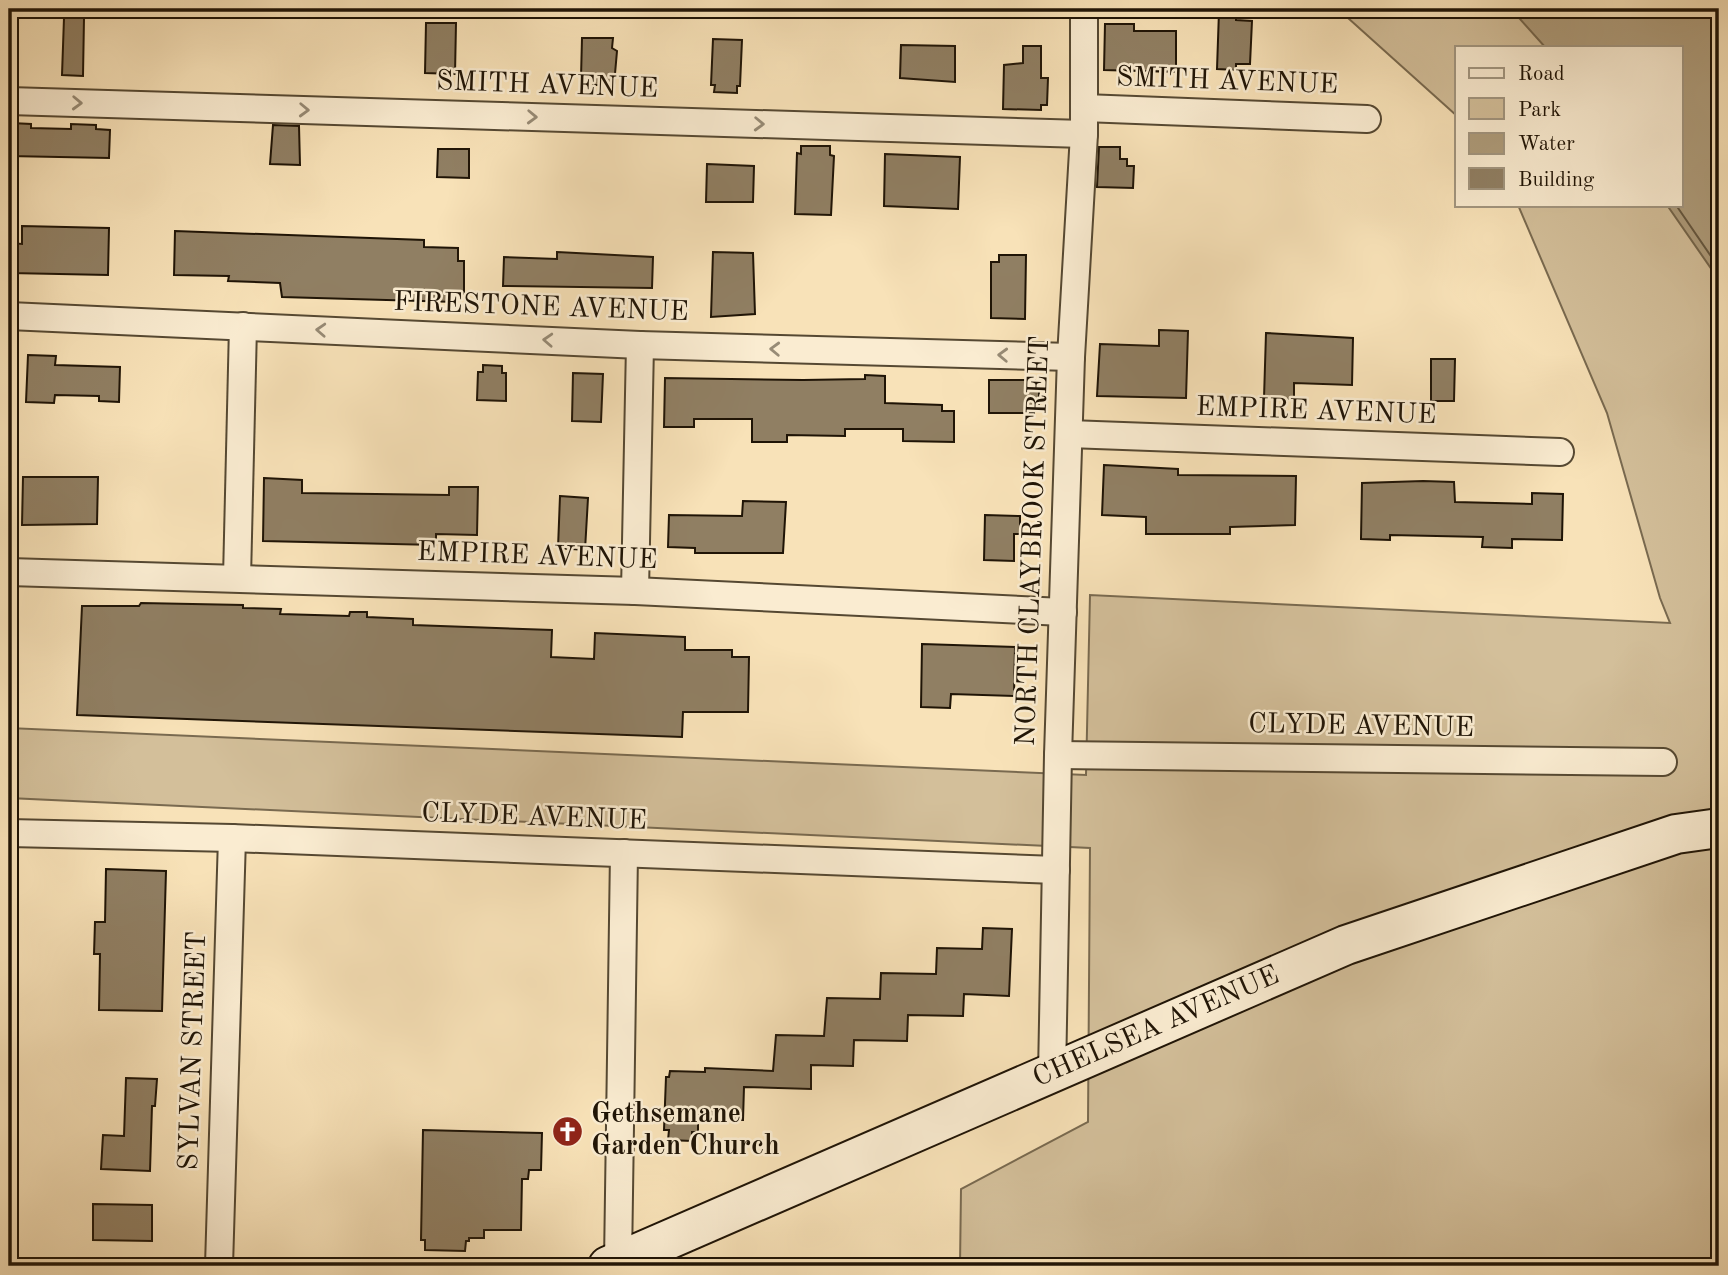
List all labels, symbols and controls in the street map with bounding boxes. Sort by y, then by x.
legend [1455,46,1682,206]
street label: SMITH AVENUE [1115,64,1339,100]
text: Road [1518,64,1565,85]
street label: SMITH AVENUE [435,68,659,104]
one-way arrow [72,96,83,111]
text: Park [1518,100,1561,121]
one-way arrow [299,103,310,118]
one-way arrow [527,110,538,125]
one-way arrow [754,117,765,132]
text: Water [1518,134,1575,155]
text: Building [1518,170,1595,191]
street label: FIRESTONE AVENUE [393,289,689,327]
one-way arrow [315,322,326,337]
one-way arrow [542,333,553,348]
street label: NORTH CLAYBROOK STREET [1013,335,1055,747]
one-way arrow [769,341,780,356]
one-way arrow [997,348,1008,363]
street label: EMPIRE AVENUE [1195,394,1437,430]
street label: EMPIRE AVENUE [416,539,658,575]
street label: CLYDE AVENUE [1248,711,1474,743]
street label: CLYDE AVENUE [421,800,647,836]
street label: SYLVAN STREET [176,931,212,1171]
street label: CHELSEA AVENUE [1029,962,1284,1093]
place label: Gethsemane Garden Church [591,1101,780,1161]
church icon: Gethsemane Garden Church [551,1114,585,1148]

